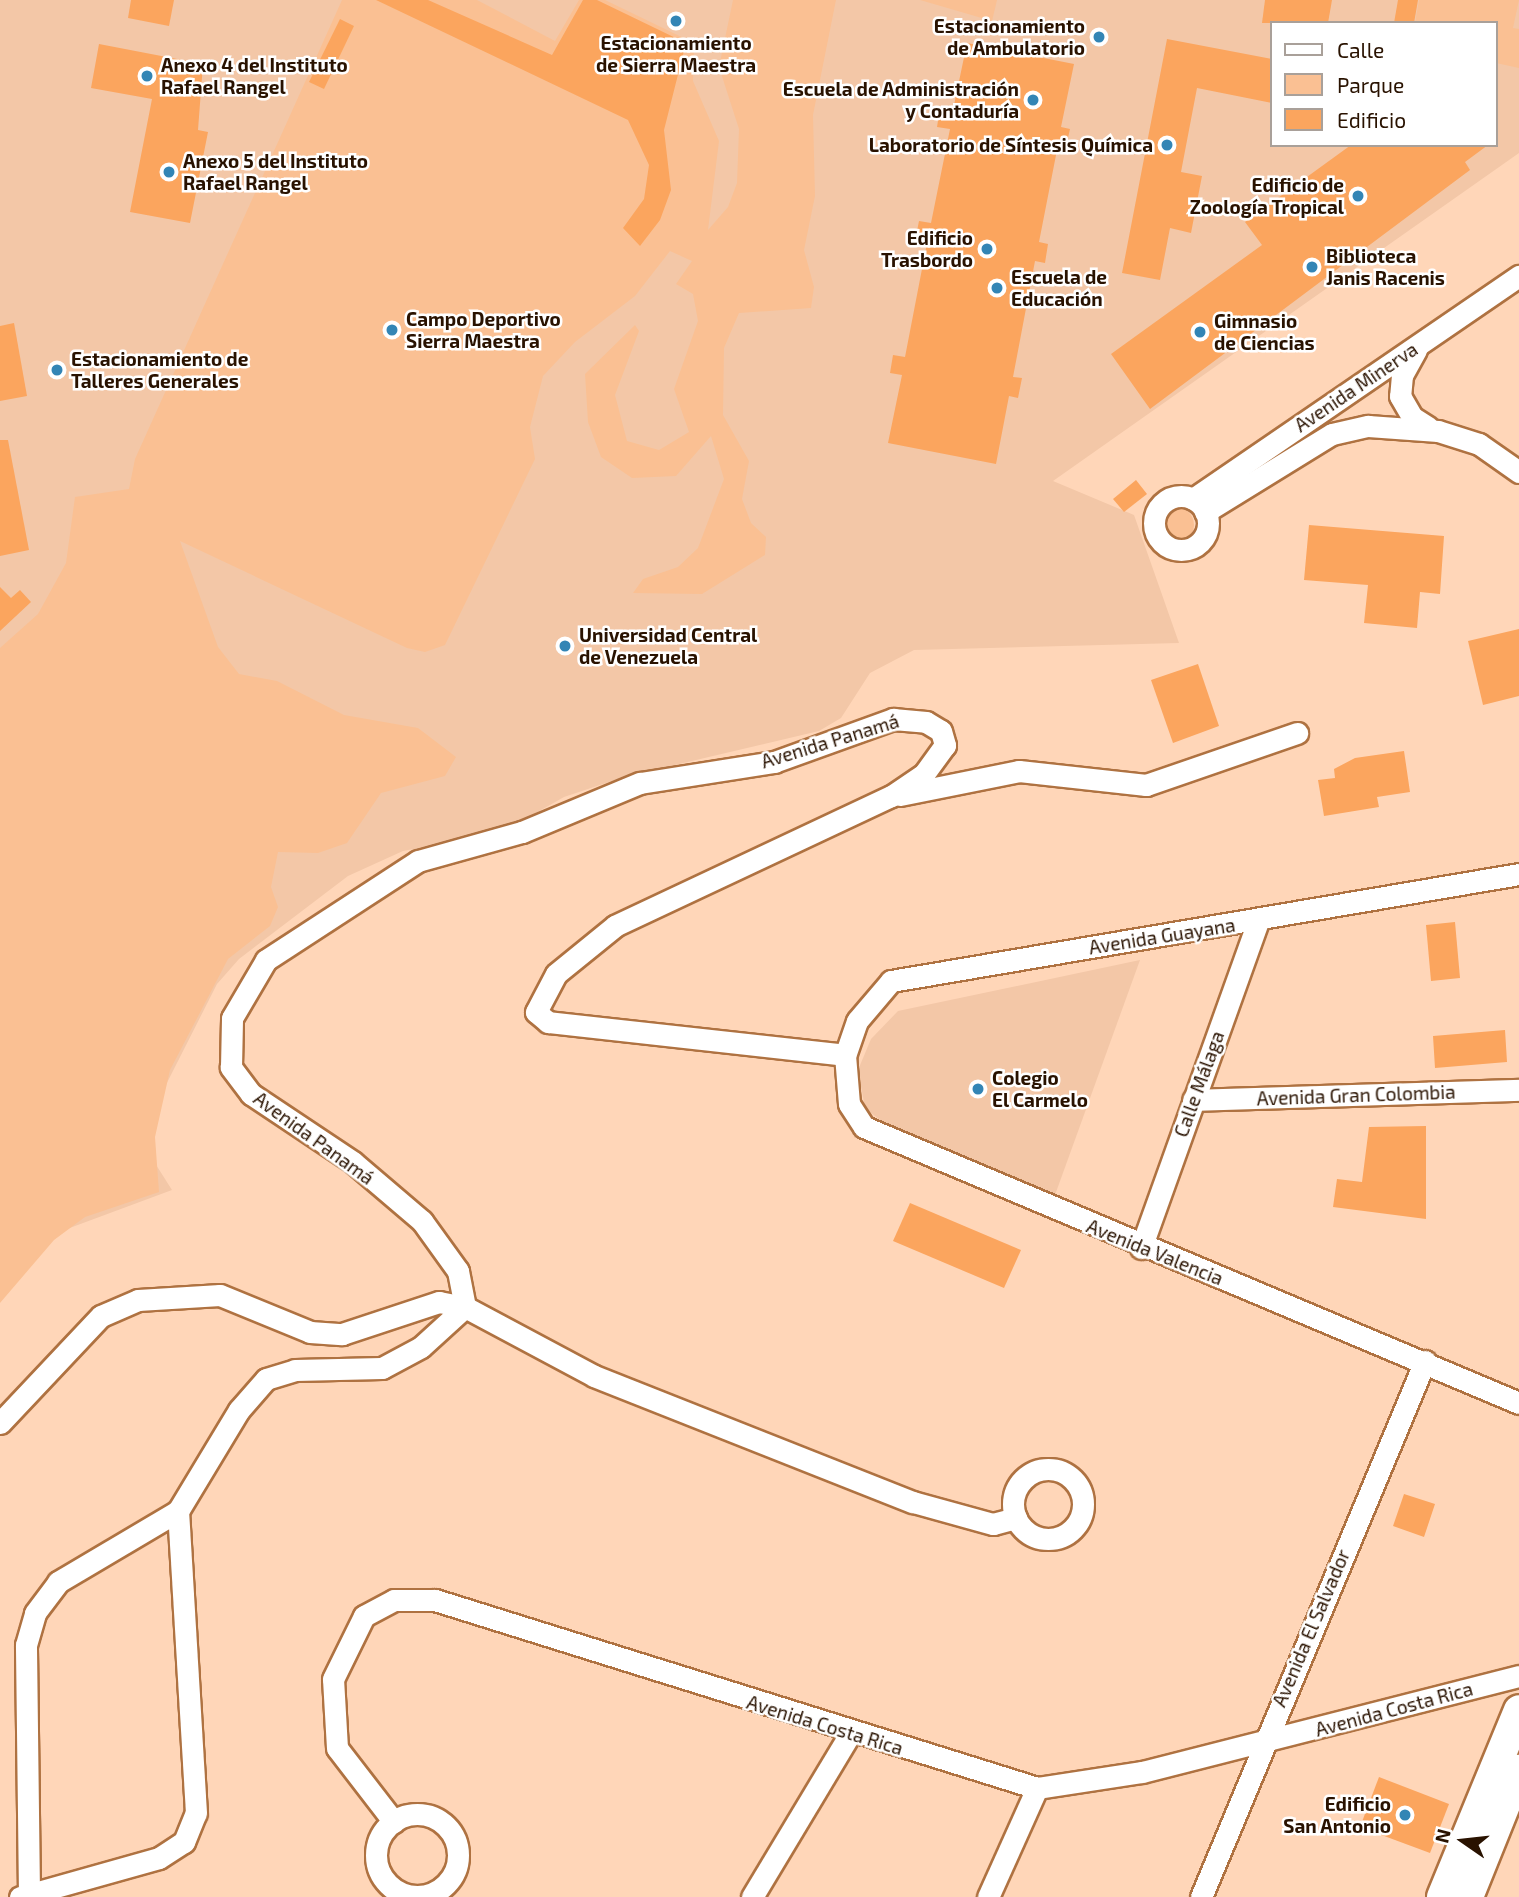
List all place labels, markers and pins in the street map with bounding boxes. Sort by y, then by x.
marker: Estacionamiento de Sierra Maestra [668,13,684,29]
place label: Estacionamiento de Ambulatorio [934,15,1085,59]
marker: Estacionamiento de Ambulatorio [1091,29,1107,45]
place label: Estacionamiento de Sierra Maestra [596,32,756,76]
place label: Anexo 4 del Instituto Rafael Rangel [161,54,348,98]
marker: Anexo 4 del Instituto Rafael Rangel [139,68,155,84]
place label: Escuela de Administración y Contaduría [782,78,1019,122]
marker: Escuela de Administración y Contaduría [1025,92,1041,108]
place label: Laboratorio de Síntesis Química [869,134,1153,156]
marker: Laboratorio de Síntesis Química [1159,137,1175,153]
place label: Anexo 5 del Instituto Rafael Rangel [183,150,368,194]
marker: Anexo 5 del Instituto Rafael Rangel [161,164,177,180]
place label: Edificio de Zoología Tropical [1189,174,1344,218]
marker: Edificio de Zoología Tropical [1350,188,1366,204]
place label: Edificio Trasbordo [881,227,973,271]
marker: Edificio Trasbordo [979,241,995,257]
place label: Biblioteca Janis Racenis [1326,245,1445,289]
marker: Biblioteca Janis Racenis [1304,259,1320,275]
place label: Escuela de Educación [1011,266,1107,310]
marker: Escuela de Educación [989,280,1005,296]
place label: Campo Deportivo Sierra Maestra [406,308,561,352]
place label: Gimnasio de Ciencias [1214,310,1315,354]
marker: Campo Deportivo Sierra Maestra [384,322,400,338]
marker: Gimnasio de Ciencias [1192,324,1208,340]
place label: Estacionamiento de Talleres Generales [71,348,248,392]
marker: Estacionamiento de Talleres Generales [49,362,65,378]
place label: Universidad Central de Venezuela [579,624,757,668]
marker: Universidad Central de Venezuela [557,638,573,654]
place label: Colegio El Carmelo [992,1067,1088,1111]
marker: Colegio El Carmelo [970,1081,986,1097]
place label: Edificio San Antonio [1283,1793,1391,1837]
marker: Edificio San Antonio [1397,1807,1413,1823]

